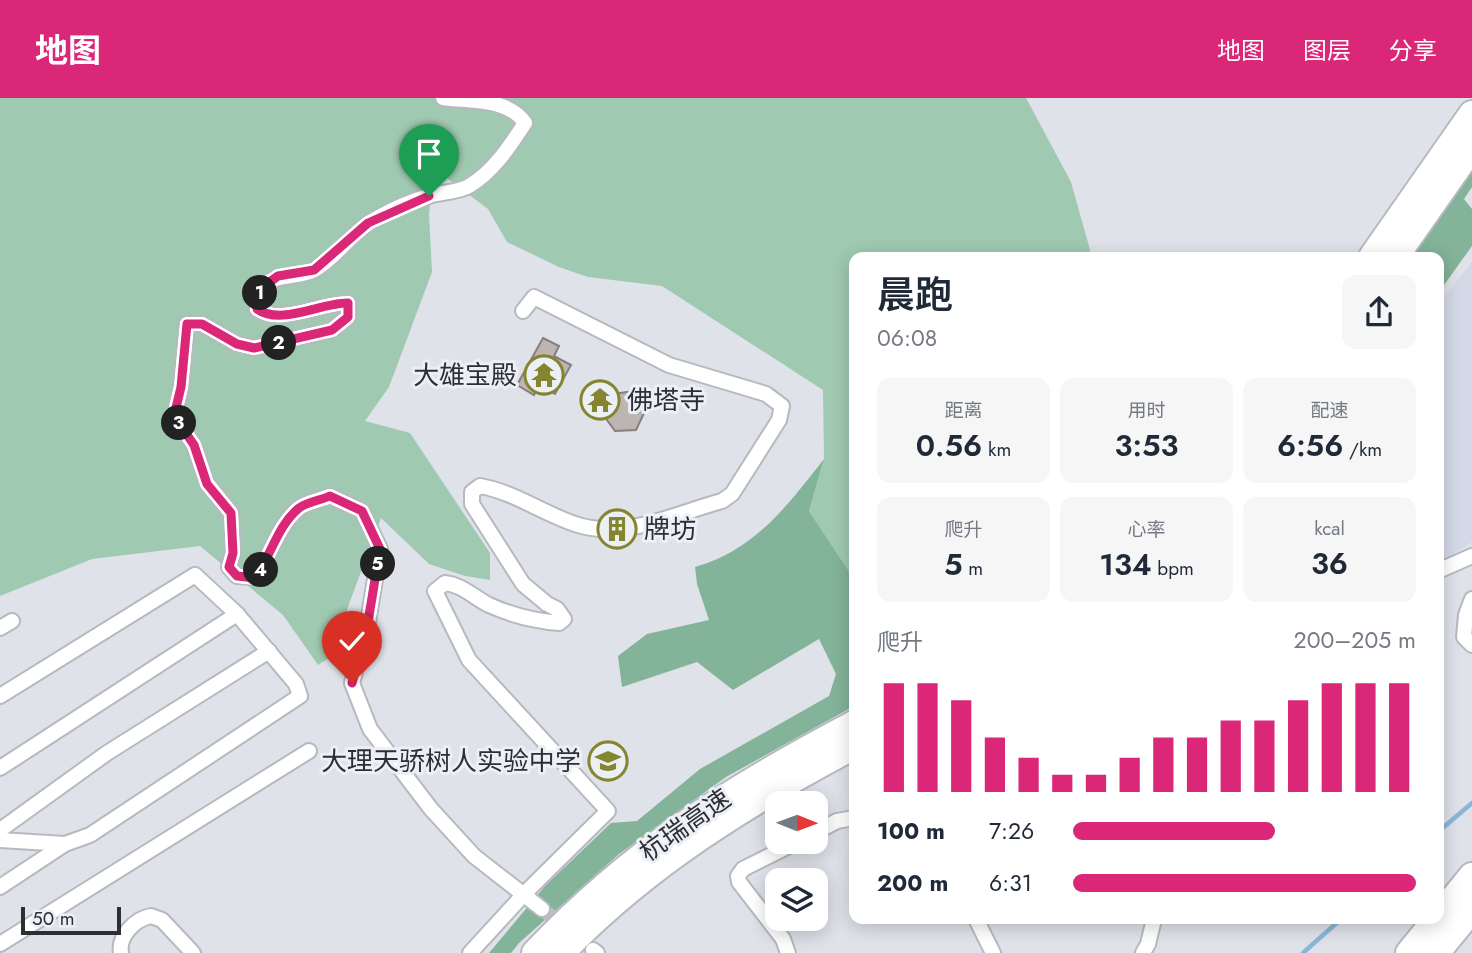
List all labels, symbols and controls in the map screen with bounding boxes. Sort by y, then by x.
text: 地图 [35,27,101,74]
text: 地图 [1217,33,1265,68]
text: 图层 [1303,33,1351,68]
text: 分享 [1389,33,1437,68]
pin [399,124,459,196]
icon: arrive [410,135,448,173]
text: 晨跑 [877,267,953,322]
button: share [1342,275,1416,349]
pin: 1 [243,276,278,310]
text: 1 [255,279,264,306]
text: 06:08 [877,321,937,355]
pin: 2 [262,326,296,360]
text: 2 [272,329,285,356]
temple icon: 大雄宝殿 [523,354,565,396]
place label: 大雄宝殿 [413,356,517,394]
temple icon: 佛塔寺 [579,379,621,421]
place label: 佛塔寺 [627,381,705,419]
text: 距离 [944,397,983,424]
text: 用时 [1127,397,1166,424]
text: 配速 [1310,397,1349,424]
pin: 3 [162,406,196,440]
text: 3 [173,409,184,436]
text: 0.56 [916,424,982,467]
text: 3:53 [1115,424,1178,467]
text: 6:56 [1277,424,1343,467]
text: km [982,436,1011,463]
text: /km [1343,436,1382,463]
building icon: 牌坊 [596,508,638,550]
place label: 牌坊 [644,510,696,548]
text: kcal [1314,515,1345,542]
text: 爬升 [944,516,983,543]
text: 心率 [1127,516,1166,543]
text: 36 [1311,542,1348,585]
text: 5 [944,543,963,586]
text: 134 [1099,543,1152,586]
pin: 5 [360,546,396,582]
text: 5 [371,550,384,577]
pin: 4 [244,552,278,588]
text: m [963,555,983,582]
text: bpm [1152,555,1194,582]
text: 4 [254,556,267,583]
pin [322,611,382,683]
icon: check [333,622,371,660]
text: 200–205 m [1294,623,1416,657]
text: 爬升 [877,625,923,659]
school or university icon: 大理天骄树人实验中学 [587,740,629,782]
place label: 大理天骄树人实验中学 [321,742,581,780]
street label: 杭瑞高速 [631,780,739,870]
north arrow [765,791,828,854]
map controls [765,791,828,931]
text: 100 m [877,814,945,848]
text: 7:26 [989,814,1034,848]
text: 200 m [877,866,948,900]
text: 6:31 [989,866,1032,900]
button: layers [765,868,828,931]
scale bar [21,904,121,936]
text: 50 m [32,905,75,932]

